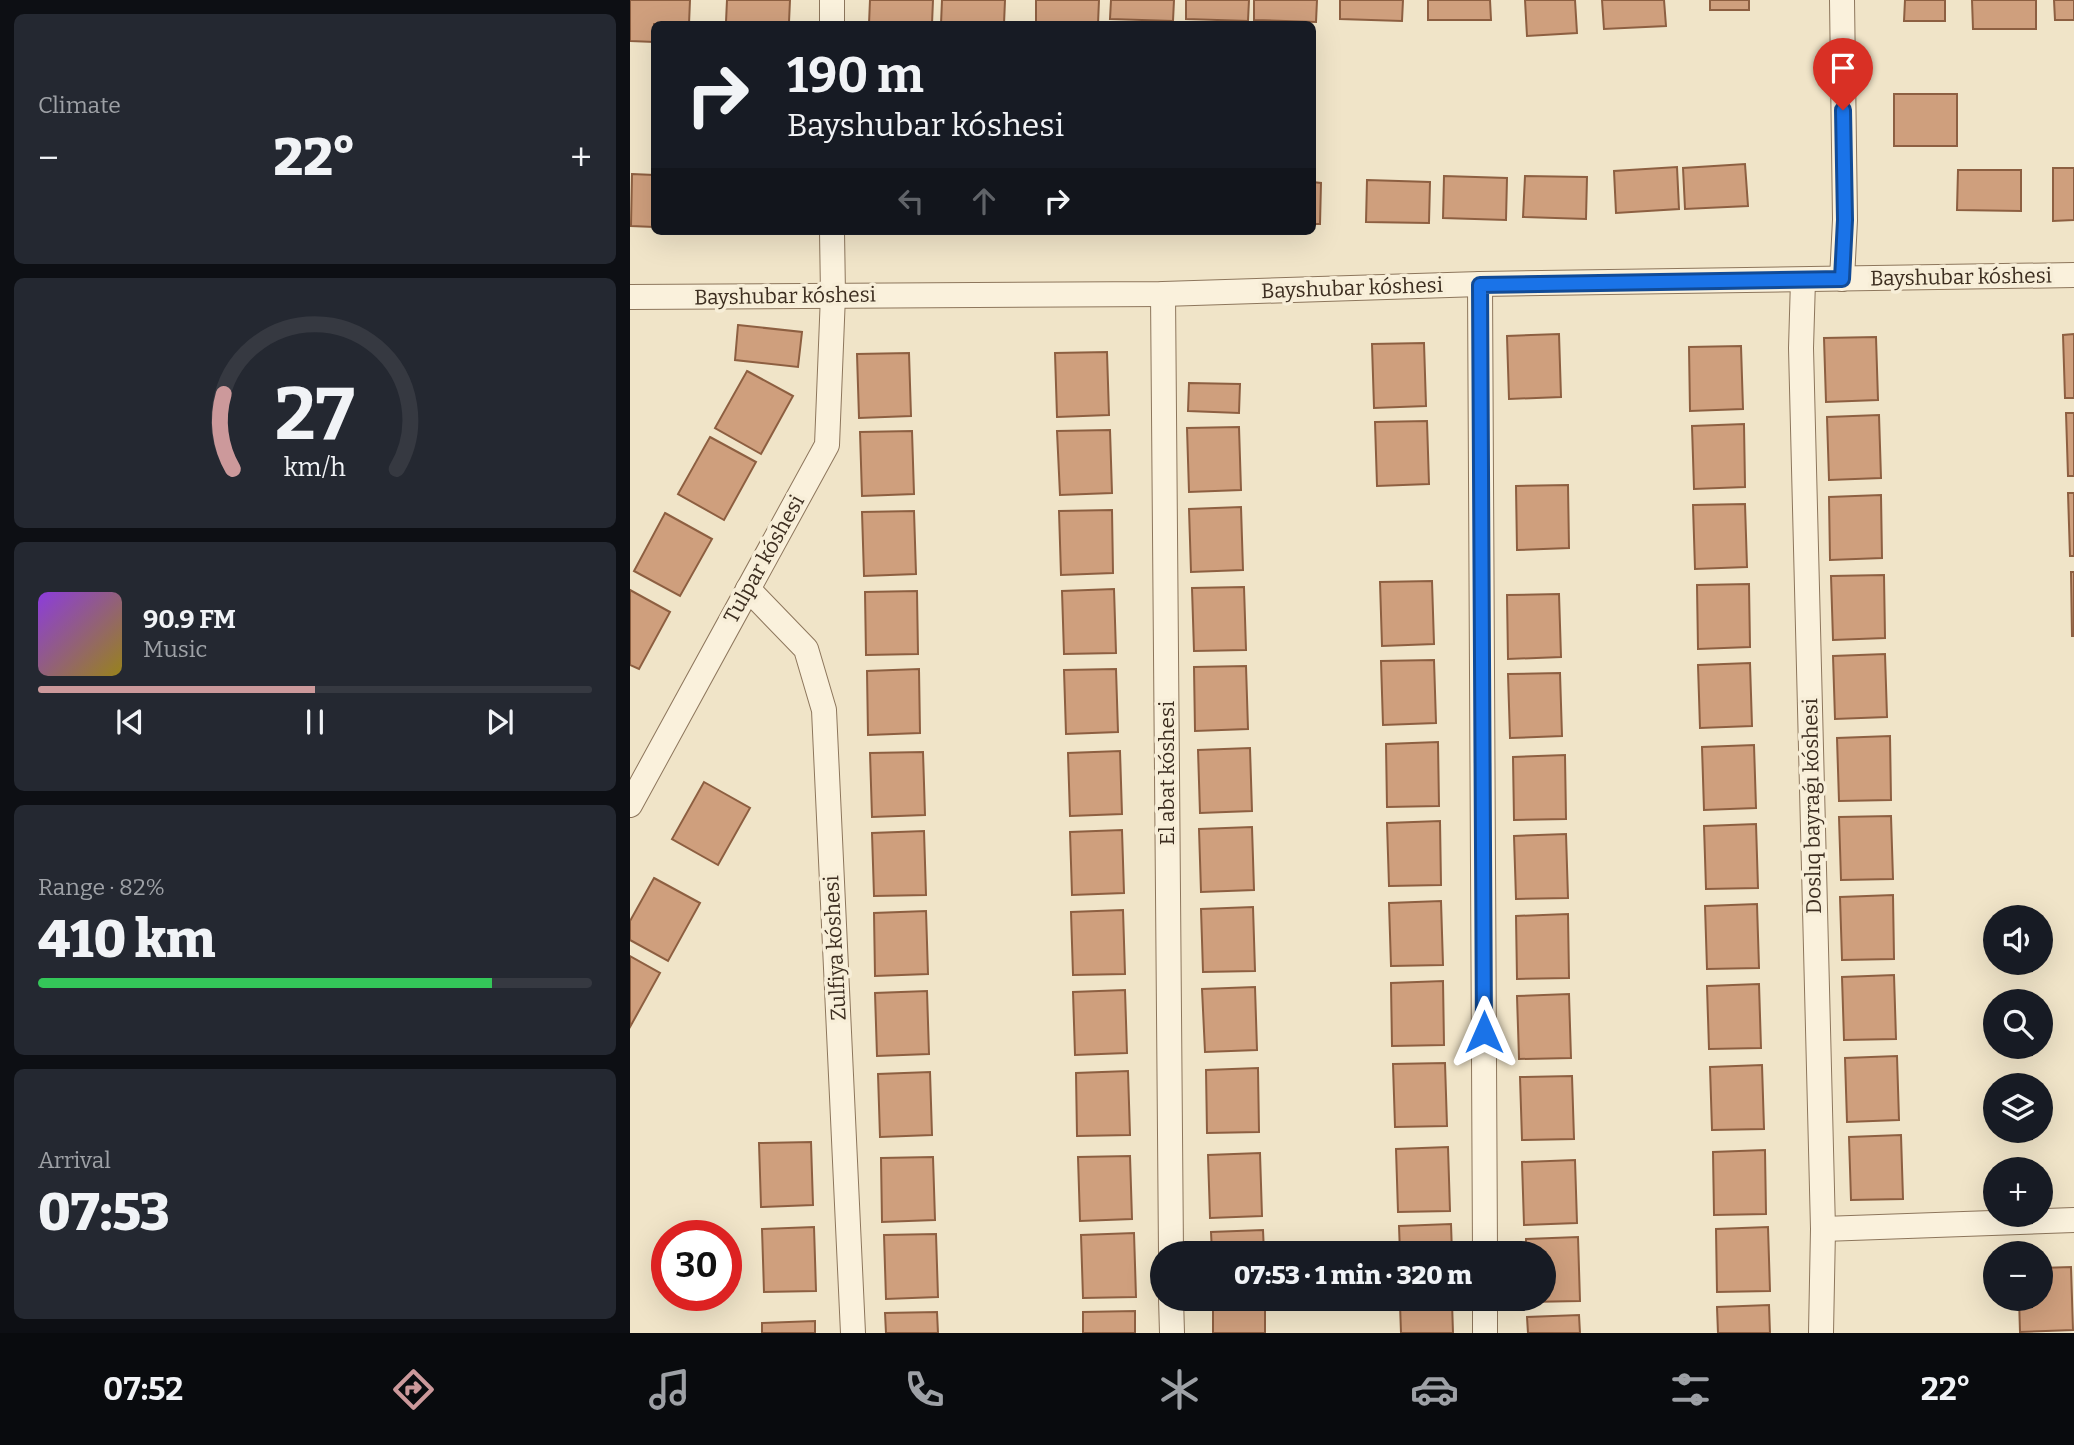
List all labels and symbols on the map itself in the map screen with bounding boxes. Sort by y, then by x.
pin [1813,38,1873,110]
street label: Bayshubar kóshesi [1870,262,2052,292]
street label: Bayshubar kóshesi [1261,272,1443,304]
street label: Bayshubar kóshesi [694,281,876,311]
street label: Tulpar kóshesi [718,490,810,628]
street label: Doslıq bayraǵı kóshesi [1797,698,1827,914]
street label: El abat kóshesi [1154,701,1180,845]
street label: Zulfiya kóshesi [818,875,852,1021]
position arrow [1447,995,1521,1069]
speed limit sign: 30 [651,1220,742,1311]

